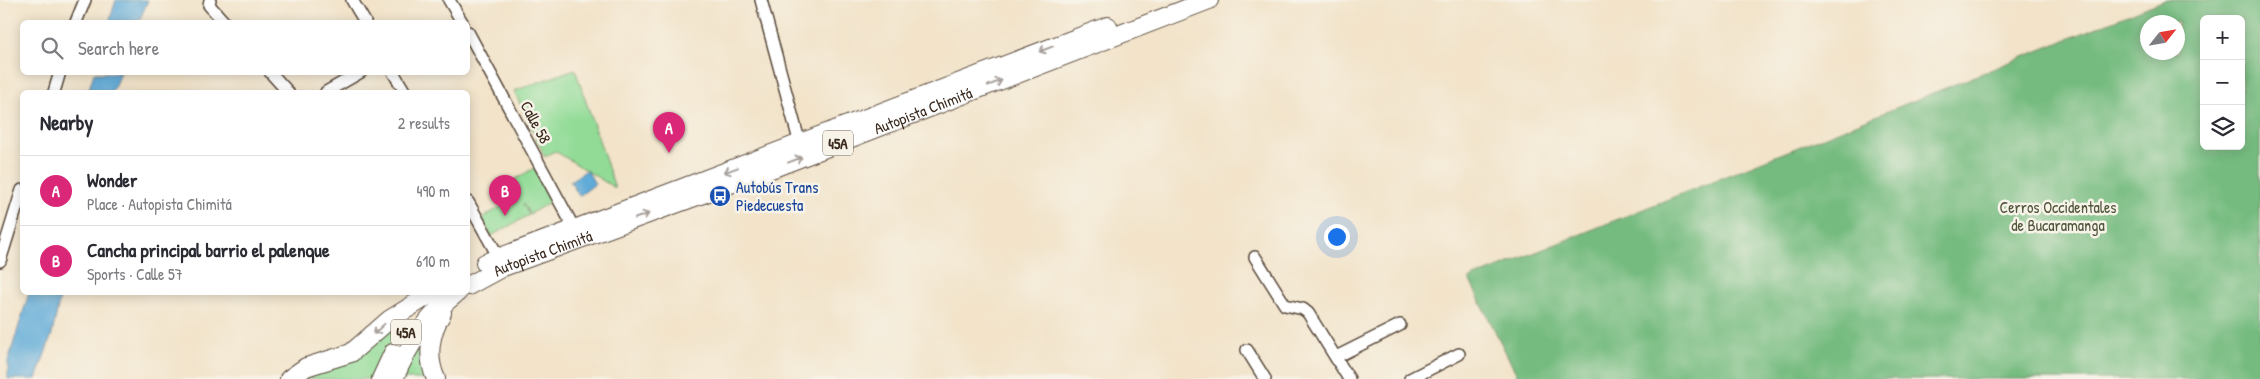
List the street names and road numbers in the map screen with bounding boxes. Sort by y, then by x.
street label: Autopista Chimitá [871,81,975,139]
street label: Calle 58 [516,97,556,147]
road number: 45A [823,130,853,156]
street label: Autopista Chimitá [489,224,595,281]
road number: 45A [391,320,421,344]

